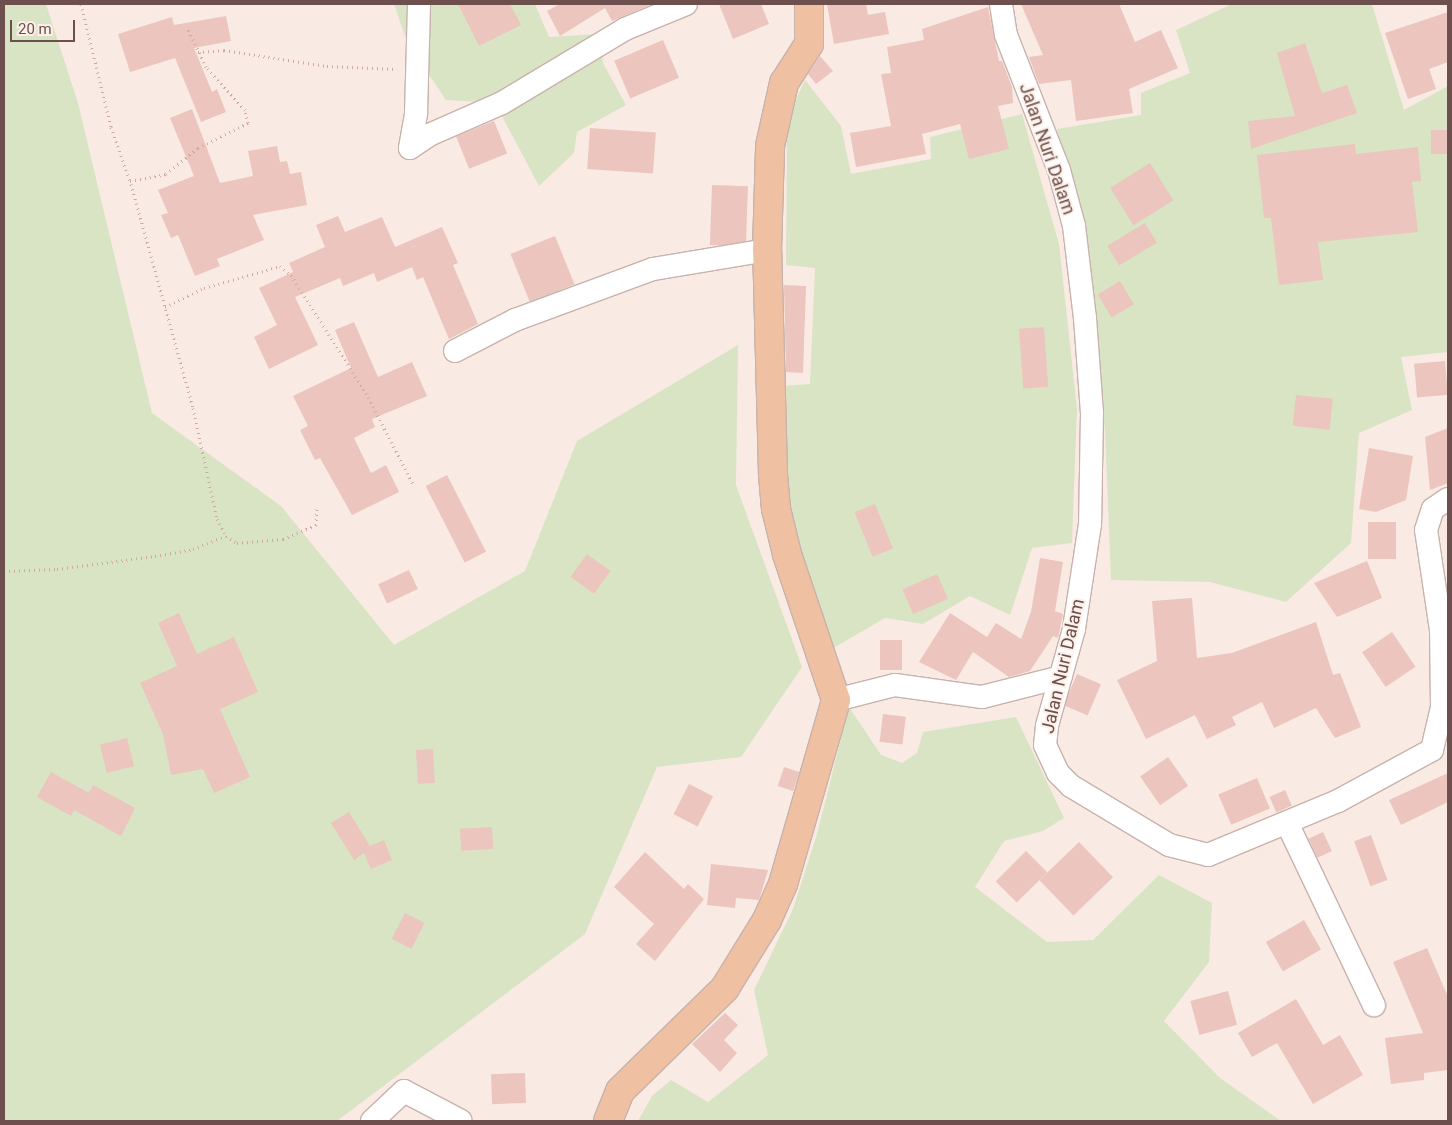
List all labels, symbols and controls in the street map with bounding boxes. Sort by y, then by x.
scale bar [12,10,78,42]
text: 20 m [18,20,52,38]
street label: Jalan Nuri Dalam [1014,80,1080,218]
street label: Jalan Nuri Dalam [1037,597,1089,735]

